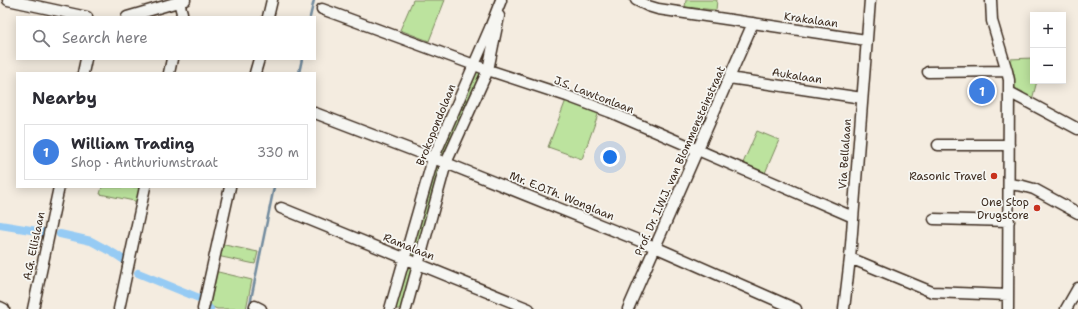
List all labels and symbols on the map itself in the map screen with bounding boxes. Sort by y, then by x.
street label: Krakalaan [783,9,839,31]
street label: Prof. Dr. I.W.J. van Blommensteinstraat [631,64,729,258]
street label: Aukalaan [771,65,823,87]
street label: J.S. Lawtonlaan [552,73,636,117]
pin: 1 [969,76,995,106]
street label: Brokopondolaan [413,82,459,168]
street label: Via Bellalaan [835,118,855,190]
your location [600,147,620,167]
street label: Mr. E.O.Th. Wonglaan [507,168,617,224]
place label: Rasonic Travel [909,169,987,184]
marker: Rasonic Travel [989,171,999,181]
place label: One Stop Drugstore [977,195,1029,223]
marker: One Stop Drugstore [1032,203,1042,213]
street label: A.G. Ellislaan [19,210,49,282]
street label: Ramalaan [381,230,437,264]

